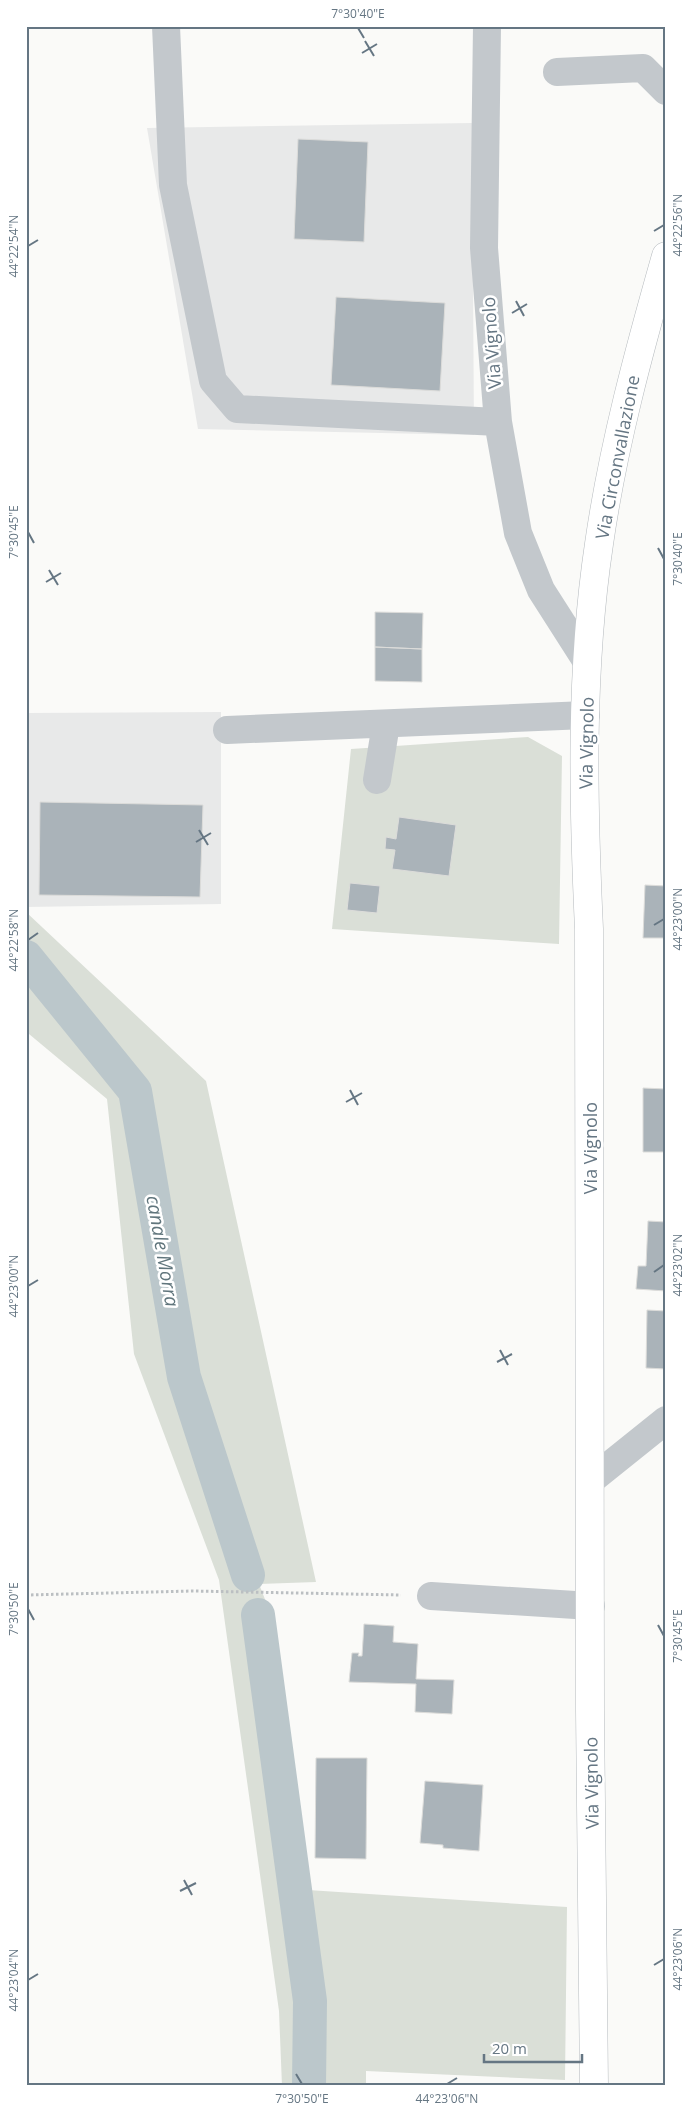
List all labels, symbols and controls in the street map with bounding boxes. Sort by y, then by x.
text: 7°30'40"E [331,5,385,22]
text: 44°22'56"N [669,194,686,256]
text: 44°22'54"N [5,215,22,277]
street label: Via Vignolo [476,296,506,390]
street label: Via Circonvallazione [589,373,645,541]
text: 7°30'45"E [5,505,22,559]
text: 7°30'40"E [669,532,686,586]
street label: Via Vignolo [573,697,599,789]
text: 44°23'00"N [669,888,686,950]
text: 44°22'58"N [5,909,22,971]
street label: Via Vignolo [578,1102,602,1194]
water label: canale Morra [140,1193,186,1309]
text: 44°23'02"N [669,1234,686,1296]
text: 44°23'00"N [5,1255,22,1317]
text: 7°30'50"E [5,1582,22,1636]
text: 7°30'45"E [669,1609,686,1663]
street label: Via Vignolo [578,1737,604,1829]
text: 44°23'06"N [669,1928,686,1990]
text: 44°23'04"N [5,1949,22,2011]
scale bar [484,2032,582,2064]
text: 20 m [492,2038,527,2058]
text: 7°30'50"E [275,2090,329,2107]
text: 44°23'06"N [416,2090,478,2107]

